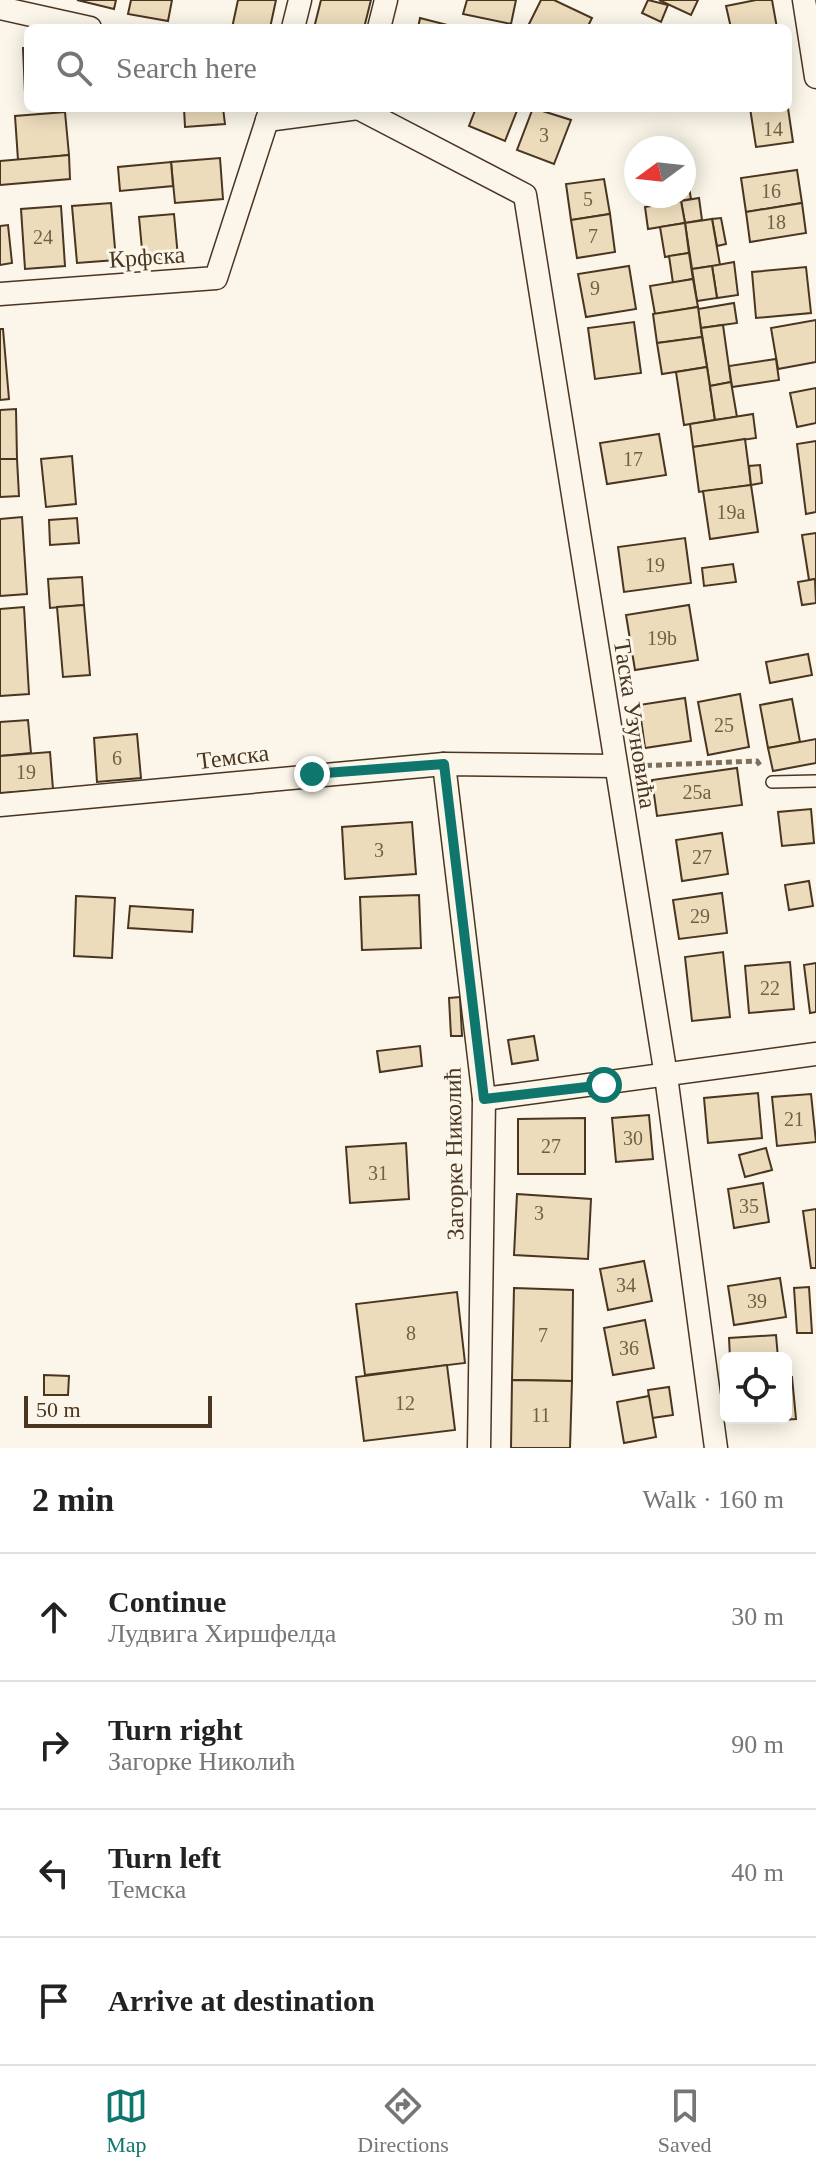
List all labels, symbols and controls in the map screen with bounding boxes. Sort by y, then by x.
search box [24,24,792,112]
icon: search [52,46,96,90]
text: Search here [116,51,257,84]
house number: 14 [763,118,783,140]
house number: 3 [539,124,549,146]
north arrow [624,136,696,208]
house number: 16 [761,180,781,202]
house number: 5 [583,188,593,210]
house number: 18 [766,211,786,233]
house number: 7 [588,225,598,247]
house number: 24 [33,226,53,248]
street label: Крфска [108,241,186,273]
house number: 9 [590,277,600,299]
house number: 17 [623,448,643,470]
house number: 19a [717,501,746,523]
house number: 19 [645,554,665,576]
house number: 19b [647,627,677,649]
street label: Таска Узуновића [609,638,661,811]
house number: 25 [714,714,734,736]
street label: Темска [196,740,271,774]
house number: 6 [112,747,122,769]
route end [294,756,330,792]
house number: 19 [16,761,36,783]
house number: 25a [683,781,712,803]
house number: 3 [374,839,384,861]
house number: 27 [692,846,712,868]
house number: 29 [690,905,710,927]
house number: 22 [760,977,780,999]
street label: Загорке Николић [439,1067,469,1241]
route start [586,1067,622,1103]
house number: 21 [784,1108,804,1130]
house number: 30 [623,1127,643,1149]
house number: 27 [541,1135,561,1157]
house number: 31 [368,1162,388,1184]
house number: 35 [739,1195,759,1217]
house number: 3 [534,1202,544,1224]
house number: 34 [616,1274,636,1296]
house number: 39 [747,1290,767,1312]
house number: 8 [406,1322,416,1344]
house number: 7 [538,1324,548,1346]
house number: 36 [619,1337,639,1359]
map controls [720,1352,792,1424]
button: locate [720,1352,792,1424]
scale bar [24,1392,212,1428]
house number: 12 [395,1392,415,1414]
text: 50 m [36,1397,81,1422]
house number: 11 [531,1404,551,1426]
text: 2 min [32,1481,114,1518]
text: Walk · 160 m [642,1485,784,1514]
text: Continue [108,1585,226,1618]
icon: ahead [32,1595,76,1639]
text: 30 m [731,1602,784,1631]
text: Лудвига Хиршфелда [108,1619,336,1648]
text: Turn right [108,1713,243,1746]
icon: right [32,1723,76,1767]
text: 90 m [731,1730,784,1759]
text: Загорке Николић [108,1747,295,1776]
text: Turn left [108,1841,221,1874]
icon: left [32,1851,76,1895]
text: 40 m [731,1858,784,1887]
text: Темска [108,1875,186,1904]
icon: arrive [32,1979,76,2023]
text: Arrive at destination [108,1984,375,2017]
tab: Map [104,2084,148,2158]
tab: Directions [357,2084,449,2158]
tab: Saved [658,2084,712,2158]

